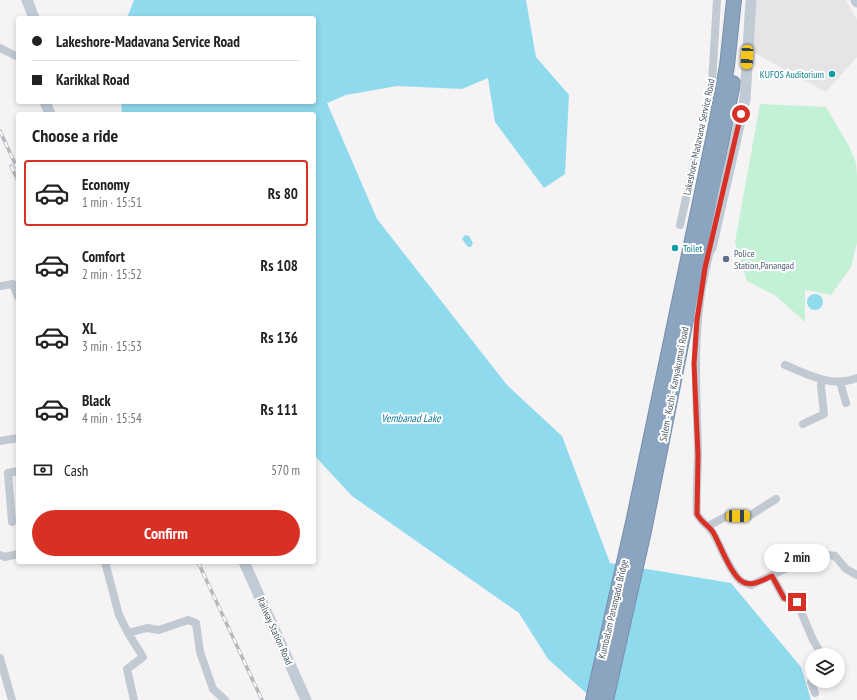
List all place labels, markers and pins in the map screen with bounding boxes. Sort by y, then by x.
place label: KUFOS Auditorium [760,68,824,81]
marker: KUFOS Auditorium [827,69,837,79]
place label: Toilet [683,242,702,255]
marker: Toilet [670,243,680,253]
place label: Police Station,Panangad [734,247,794,272]
marker: Police Station,Panangad [721,254,731,264]

